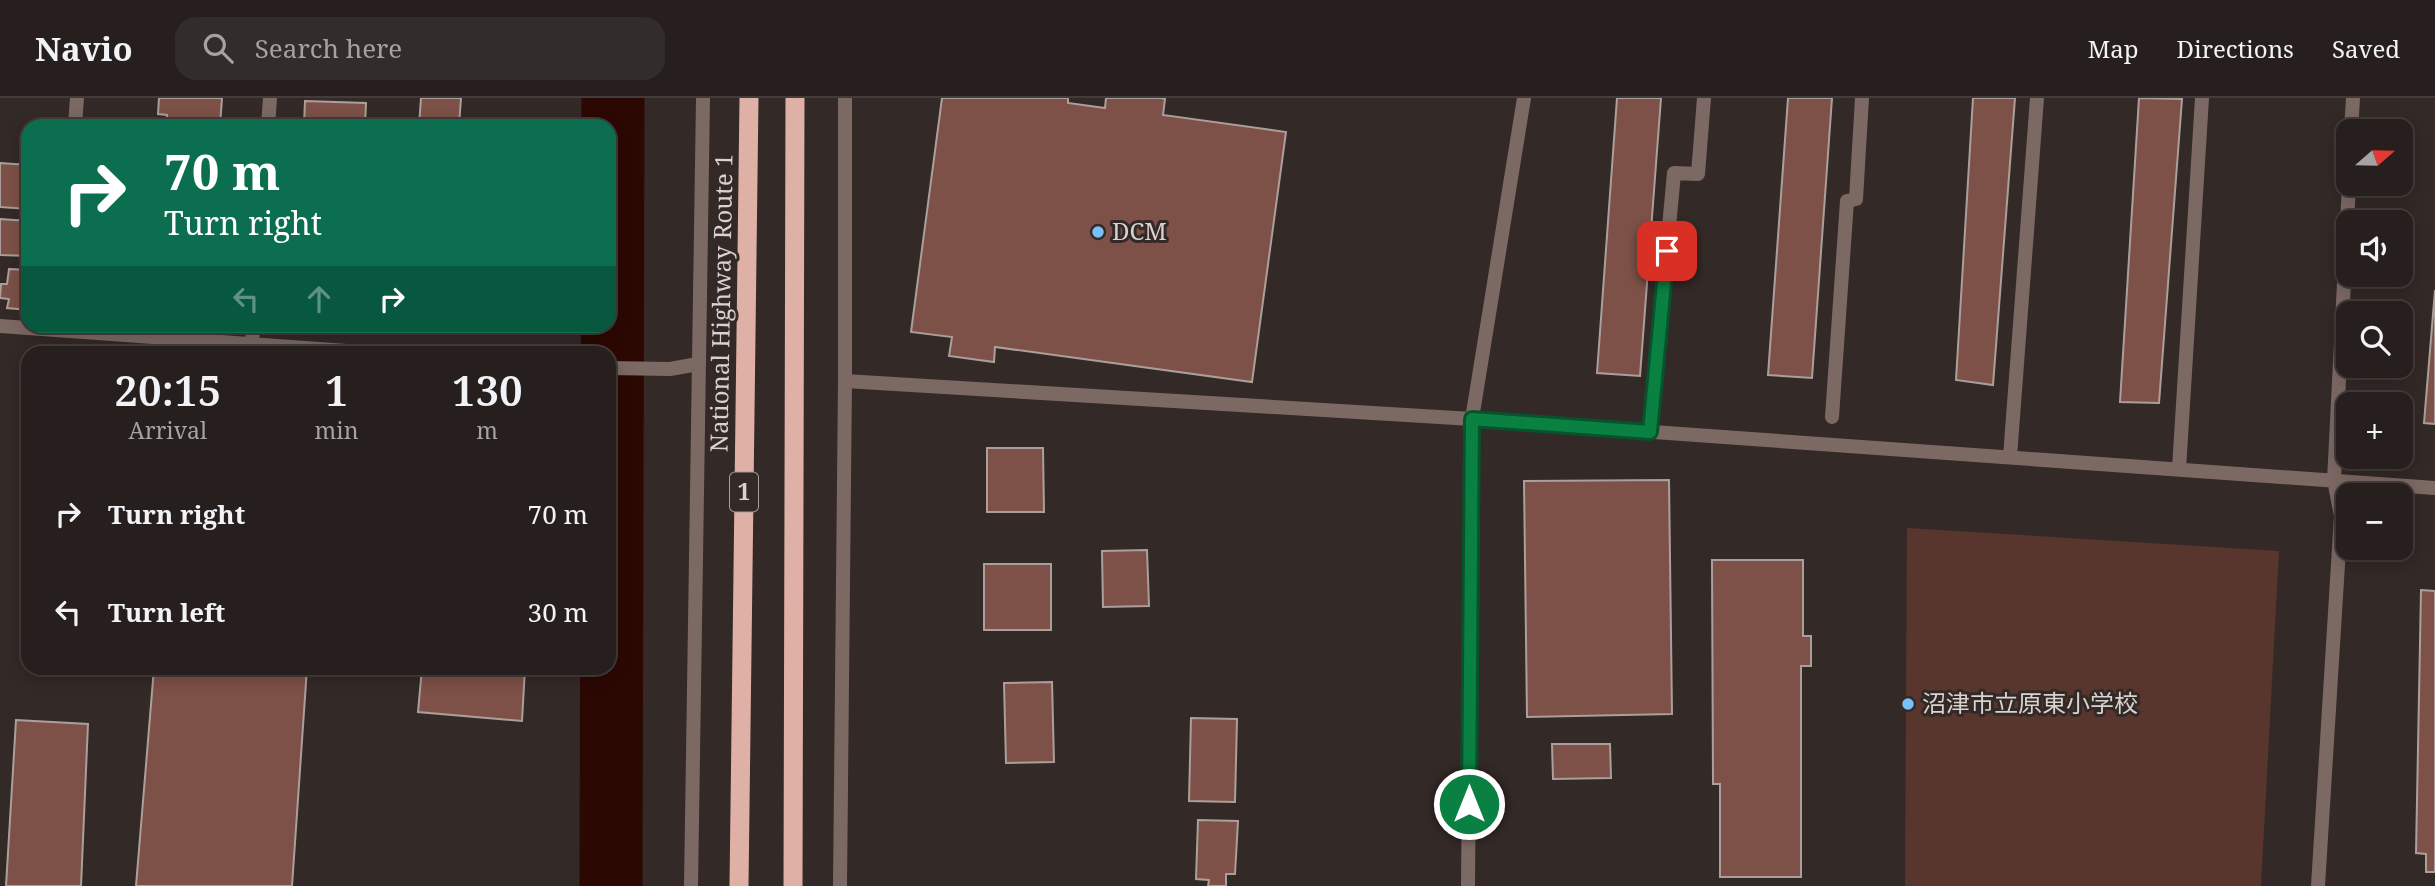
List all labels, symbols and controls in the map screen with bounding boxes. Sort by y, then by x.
search box [175,17,665,80]
text: Navio [35,26,133,71]
icon: search [199,29,237,67]
text: Search here [255,30,402,66]
text: Map [2088,32,2139,65]
text: Directions [2177,32,2294,65]
text: Saved [2332,32,2400,65]
north arrow [2336,119,2413,196]
map controls [2336,119,2413,560]
text: 70 m [164,138,280,204]
icon: right [49,147,140,238]
street label: National Highway Route 1 [701,153,740,453]
text: Turn right [164,201,322,244]
button: sound [2336,210,2413,287]
place label: DCM [1112,214,1167,247]
pin [1637,221,1697,281]
marker: DCM [1090,224,1106,240]
icon: arrive [1648,232,1686,270]
icon: left [227,280,265,318]
icon: ahead [300,280,338,318]
icon: right [373,280,411,318]
button: search [2336,301,2413,378]
text: 20:15 [114,361,221,418]
text: 1 [325,361,348,418]
text: 130 [452,361,523,418]
button: + [2336,392,2413,469]
text: Arrival [128,414,207,446]
text: min [315,414,359,446]
text: m [476,414,498,446]
road number: 1 [730,472,758,512]
button: − [2336,483,2413,560]
icon: right [49,495,87,533]
text: Turn right [108,496,245,532]
text: 70 m [528,496,588,532]
icon: left [49,593,87,631]
text: Turn left [108,594,225,630]
text: 30 m [528,594,588,630]
place label: 沼津市立原東小学校 [1922,686,2138,719]
marker: 沼津市立原東小学校 [1900,696,1916,712]
position arrow [1432,767,1506,841]

